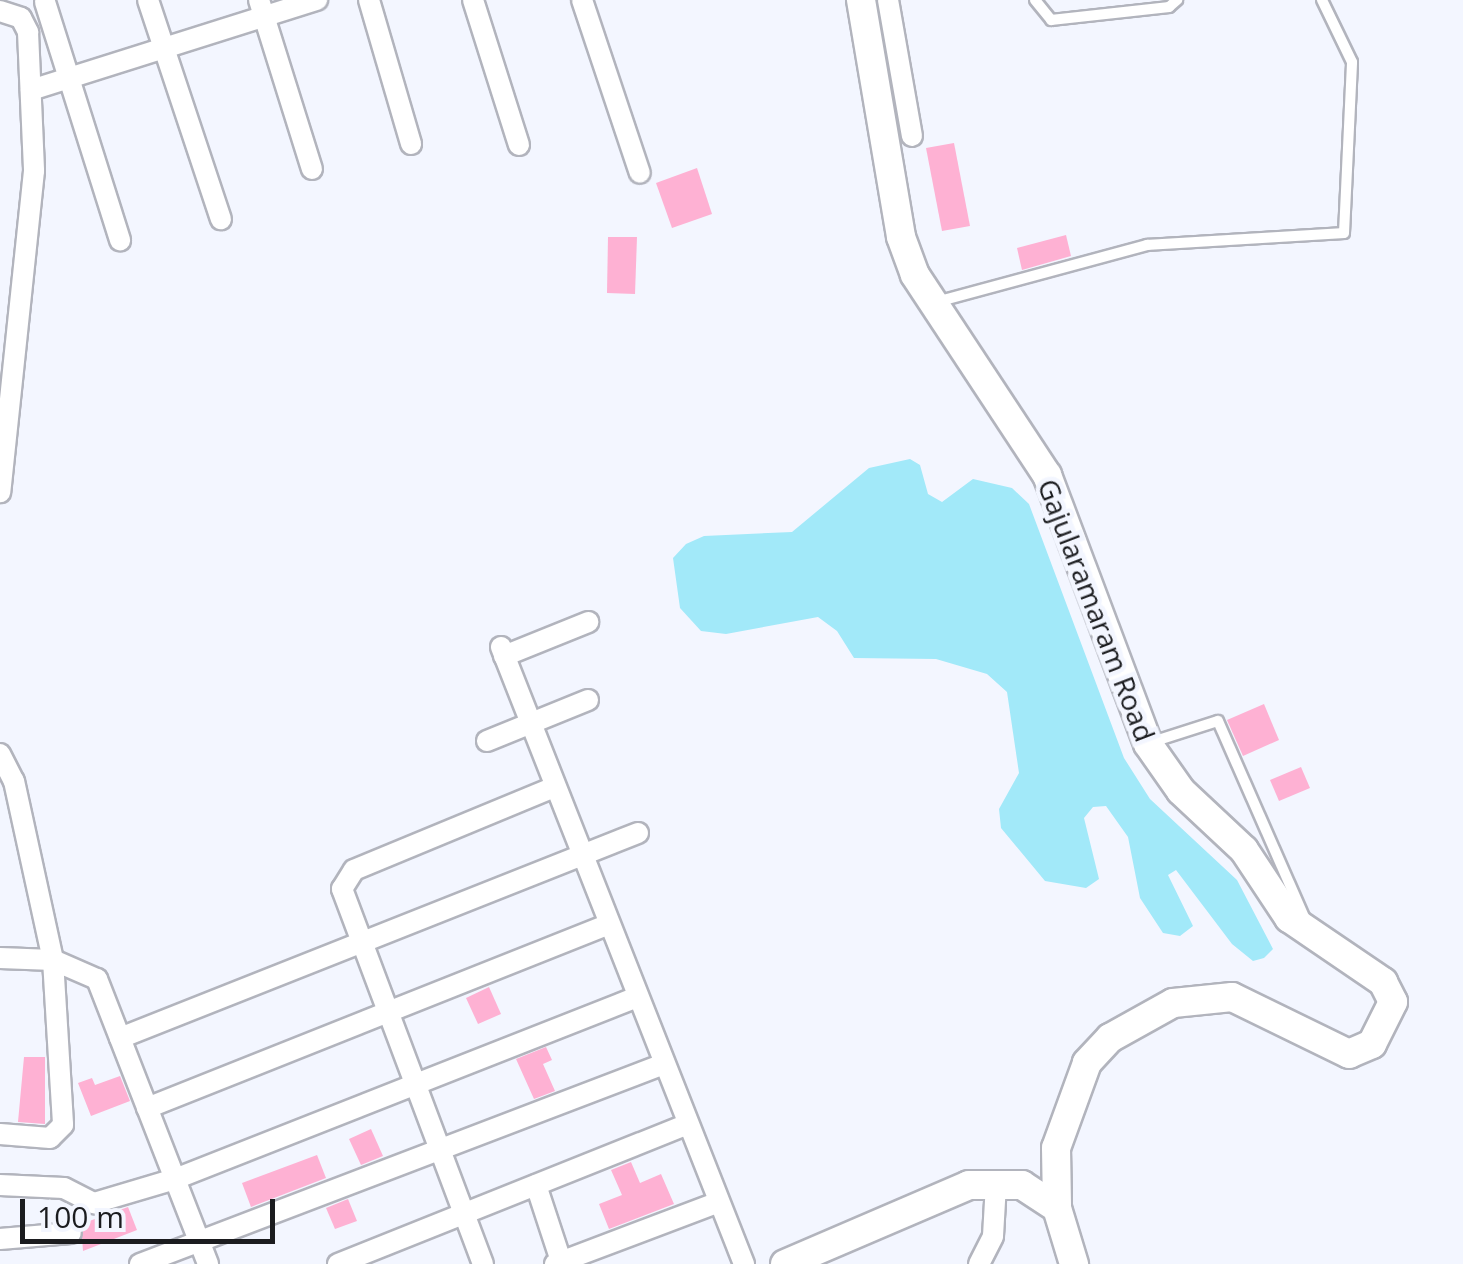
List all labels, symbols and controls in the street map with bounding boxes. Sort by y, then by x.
street label: Gajularamaram Road [1031,474,1163,746]
scale bar [25,1179,280,1241]
text: 100 m [37,1196,124,1237]

